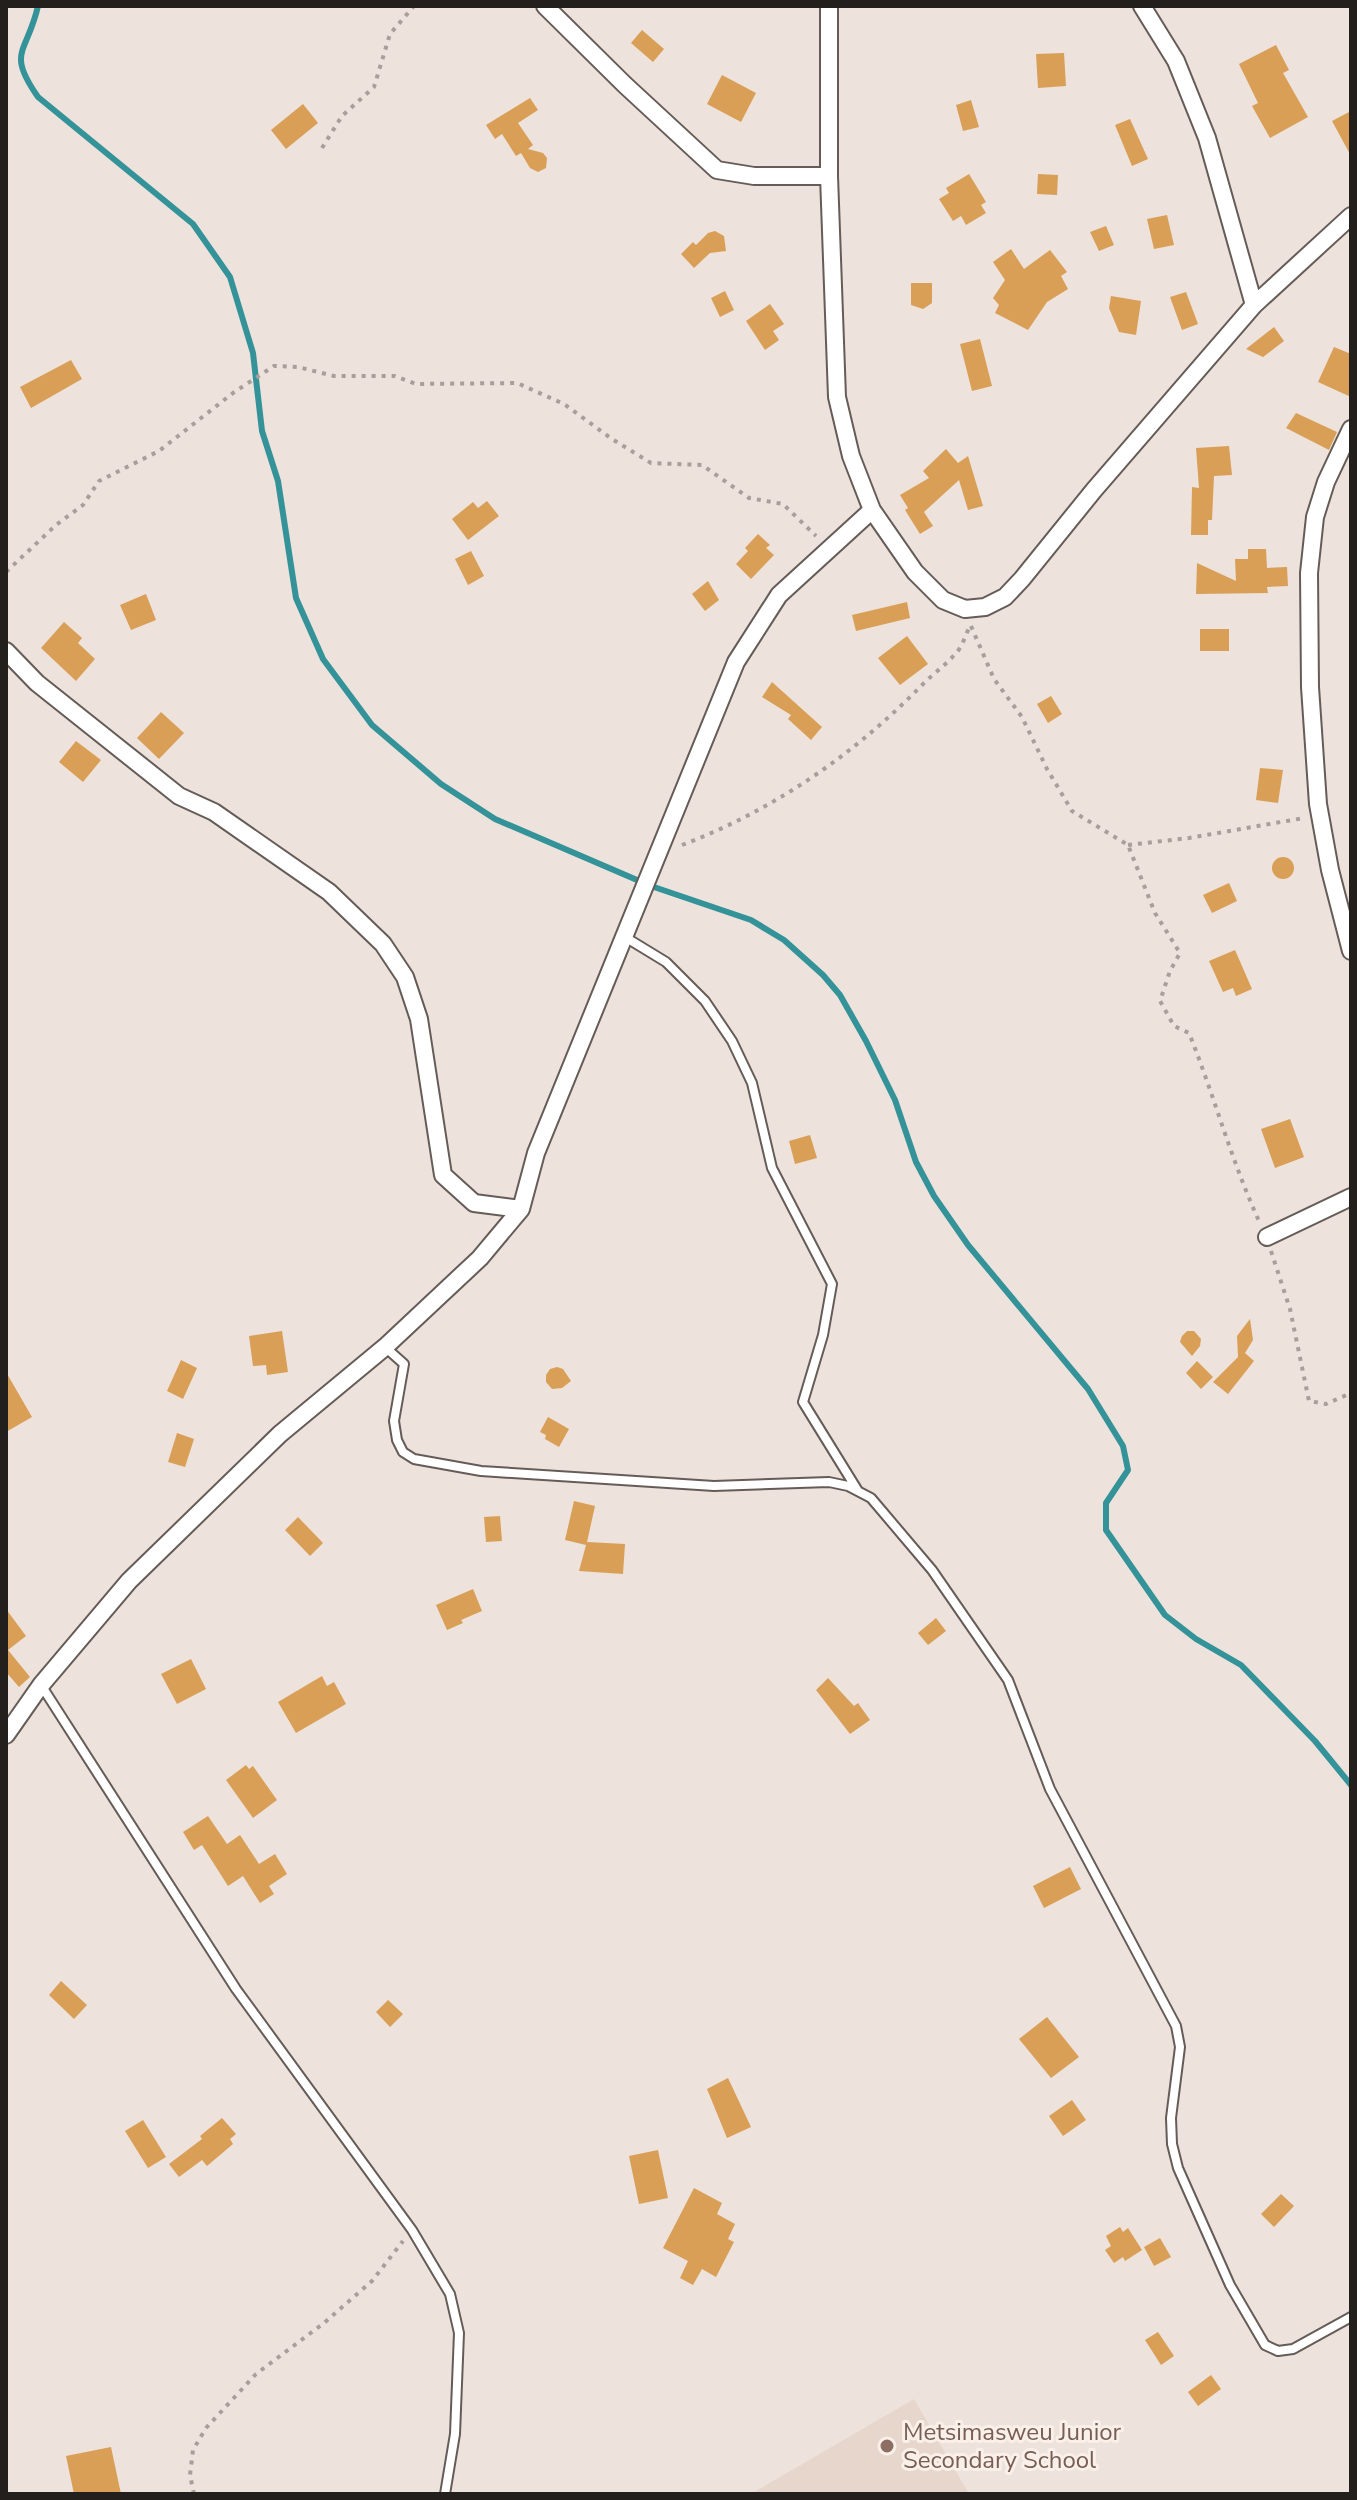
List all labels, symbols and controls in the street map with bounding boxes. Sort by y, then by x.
place label: Metsimasweu Junior Secondary School [903,2416,1122,2476]
marker: Metsimasweu Junior Secondary School [878,2437,896,2455]

